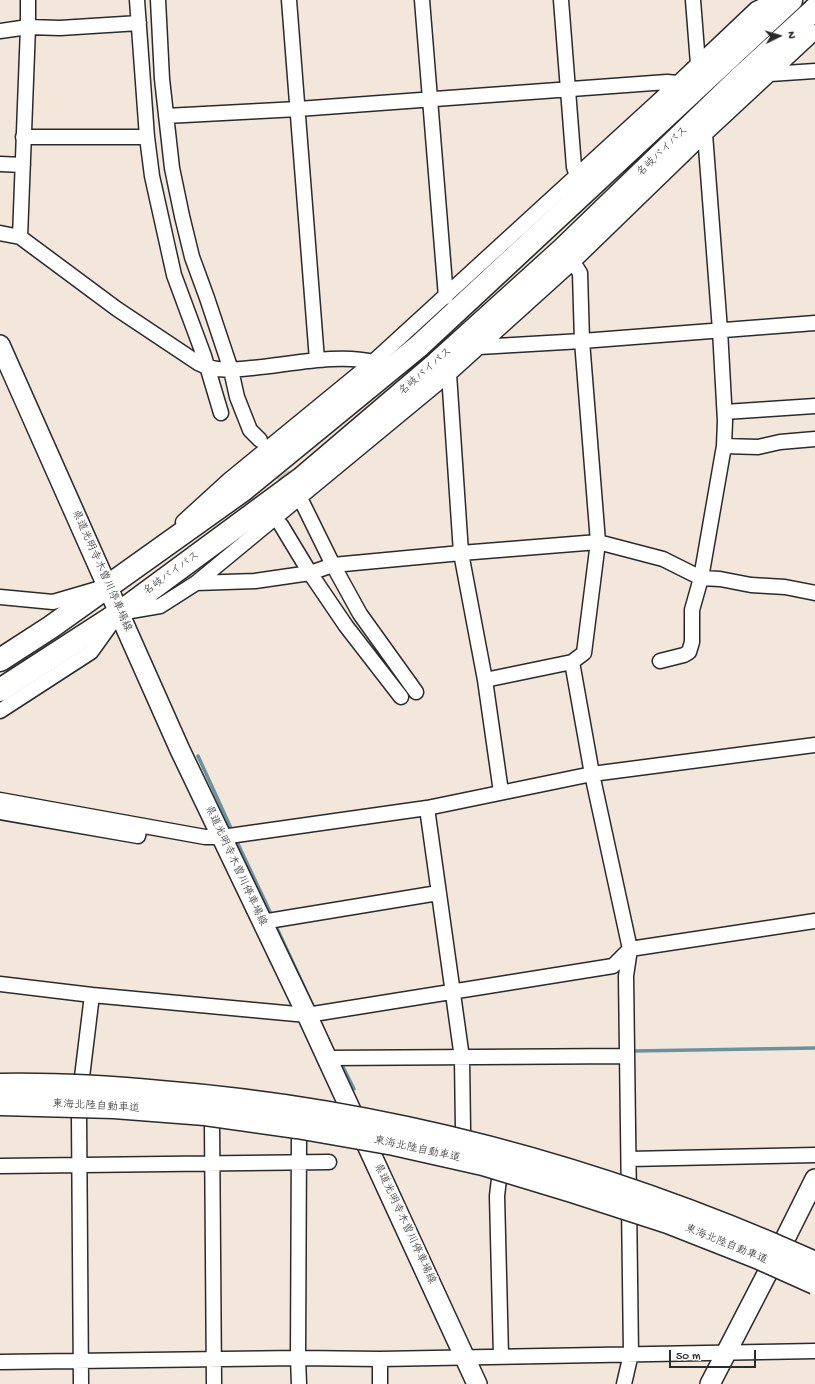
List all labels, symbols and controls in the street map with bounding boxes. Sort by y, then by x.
north arrow [759,16,799,56]
text: N [785,31,797,39]
street label: 名岐バイパス [635,124,691,180]
street label: 名岐バイパス [397,345,455,399]
street label: 県道光明寺木曽川停車場線 [68,508,134,634]
street label: 名岐バイパス [141,549,203,599]
street label: 県道光明寺木曽川停車場線 [201,803,269,929]
street label: 東海北陸自動車道 [52,1098,140,1116]
street label: 東海北陸自動車道 [373,1134,461,1166]
street label: 県道光明寺木曽川停車場線 [370,1161,438,1287]
street label: 東海北陸自動車道 [683,1222,769,1268]
scale bar [671,1342,758,1368]
text: 50 m [676,1350,701,1364]

